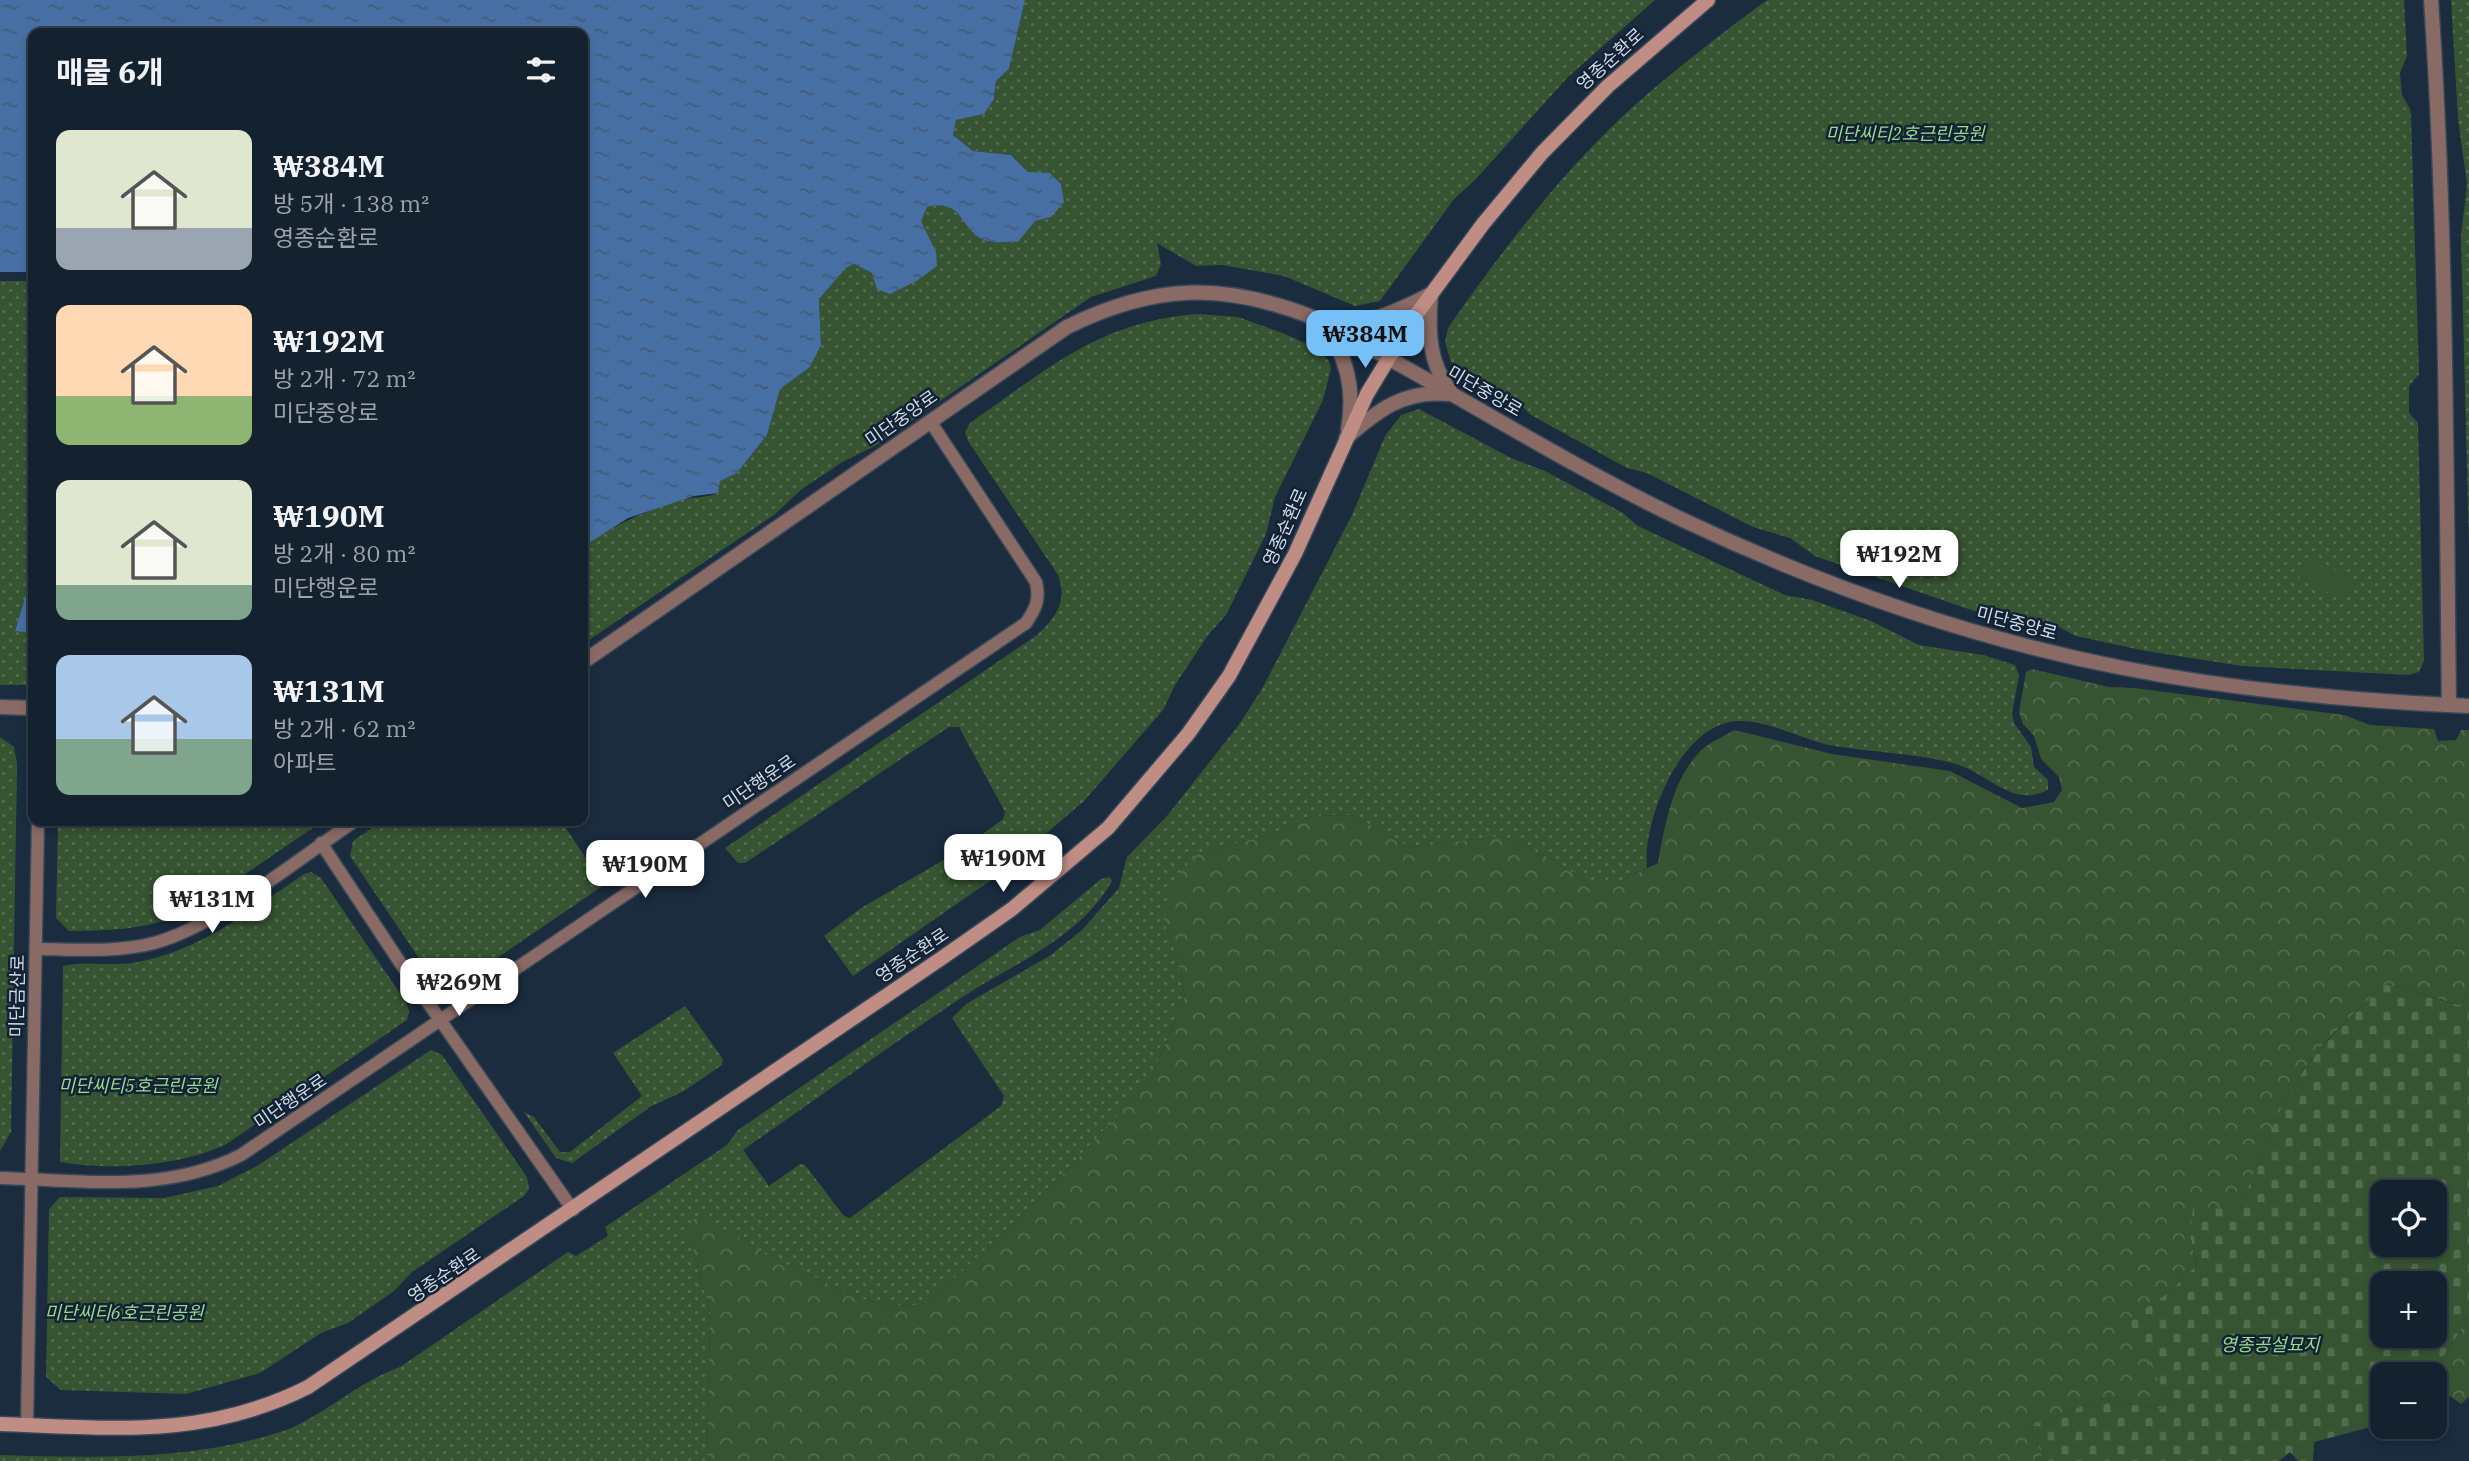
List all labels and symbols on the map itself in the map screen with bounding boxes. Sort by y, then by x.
street label: 영종순환로 [1572,23,1648,95]
park label: 미단씨티2호근린공원 [1826,122,1986,145]
pin: ₩384M [1316,310,1414,370]
street label: 미단중앙로 [1443,360,1527,422]
street label: 미단중앙로 [860,385,942,451]
street label: 영종순환로 [1258,484,1312,570]
pin: ₩192M [1850,530,1948,590]
street label: 미단중앙로 [1974,601,2060,645]
street label: 미단행운로 [718,749,800,815]
pin: ₩190M [954,834,1052,894]
pin: ₩190M [596,841,694,900]
pin: ₩131M [163,876,261,935]
street label: 영종순환로 [871,922,953,988]
street label: 미단금산로 [5,954,29,1038]
pin: ₩269M [410,958,508,1018]
street label: 미단행운로 [249,1068,331,1134]
park label: 미단씨티5호근린공원 [59,1074,219,1097]
street label: 영종순환로 [403,1242,485,1308]
park label: 미단씨티6호근린공원 [45,1301,205,1324]
park label: 영종공설묘지 [2220,1333,2321,1356]

